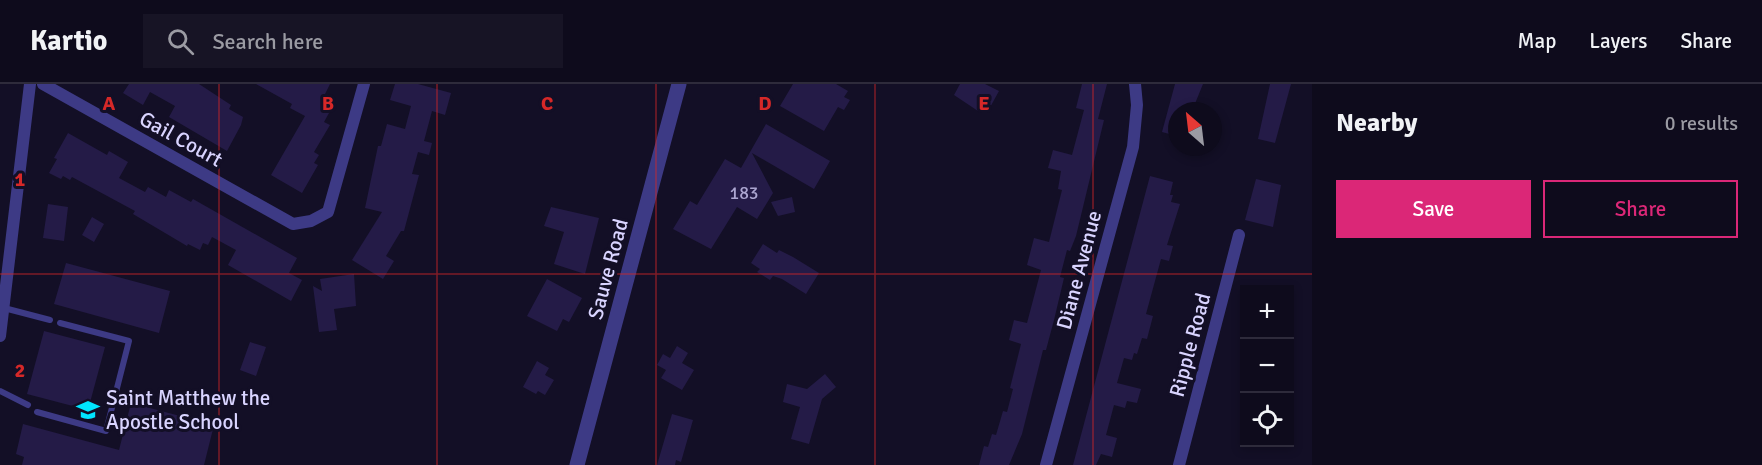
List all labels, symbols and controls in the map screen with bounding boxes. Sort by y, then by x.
search box [143,14,563,68]
text: Kartio [30,24,107,58]
icon: search [164,25,197,58]
text: Search here [212,28,323,55]
text: Map [1518,28,1556,54]
text: Layers [1589,28,1647,54]
text: Share [1680,28,1732,54]
text: A [103,91,116,116]
text: B [322,91,334,116]
text: C [541,91,553,116]
text: D [758,91,772,116]
text: E [978,91,990,116]
north arrow [1168,102,1222,156]
street label: Gail Court [135,106,227,172]
text: Nearby [1336,107,1417,139]
text: 0 results [1665,111,1738,136]
text: 1 [15,167,26,192]
button: Save [1336,180,1531,238]
button: Share [1543,180,1738,238]
house number: 183 [729,182,759,204]
street label: Diane Avenue [1051,208,1107,332]
street label: Sauve Road [582,216,634,322]
map controls [1240,285,1294,447]
button: + [1240,285,1294,339]
street label: Ripple Road [1164,290,1216,400]
button: − [1240,339,1294,393]
text: 2 [15,358,25,383]
place label: Saint Matthew the Apostle School [106,385,270,435]
button: locate [1240,393,1294,447]
school or university icon: Saint Matthew the Apostle School [75,397,101,423]

